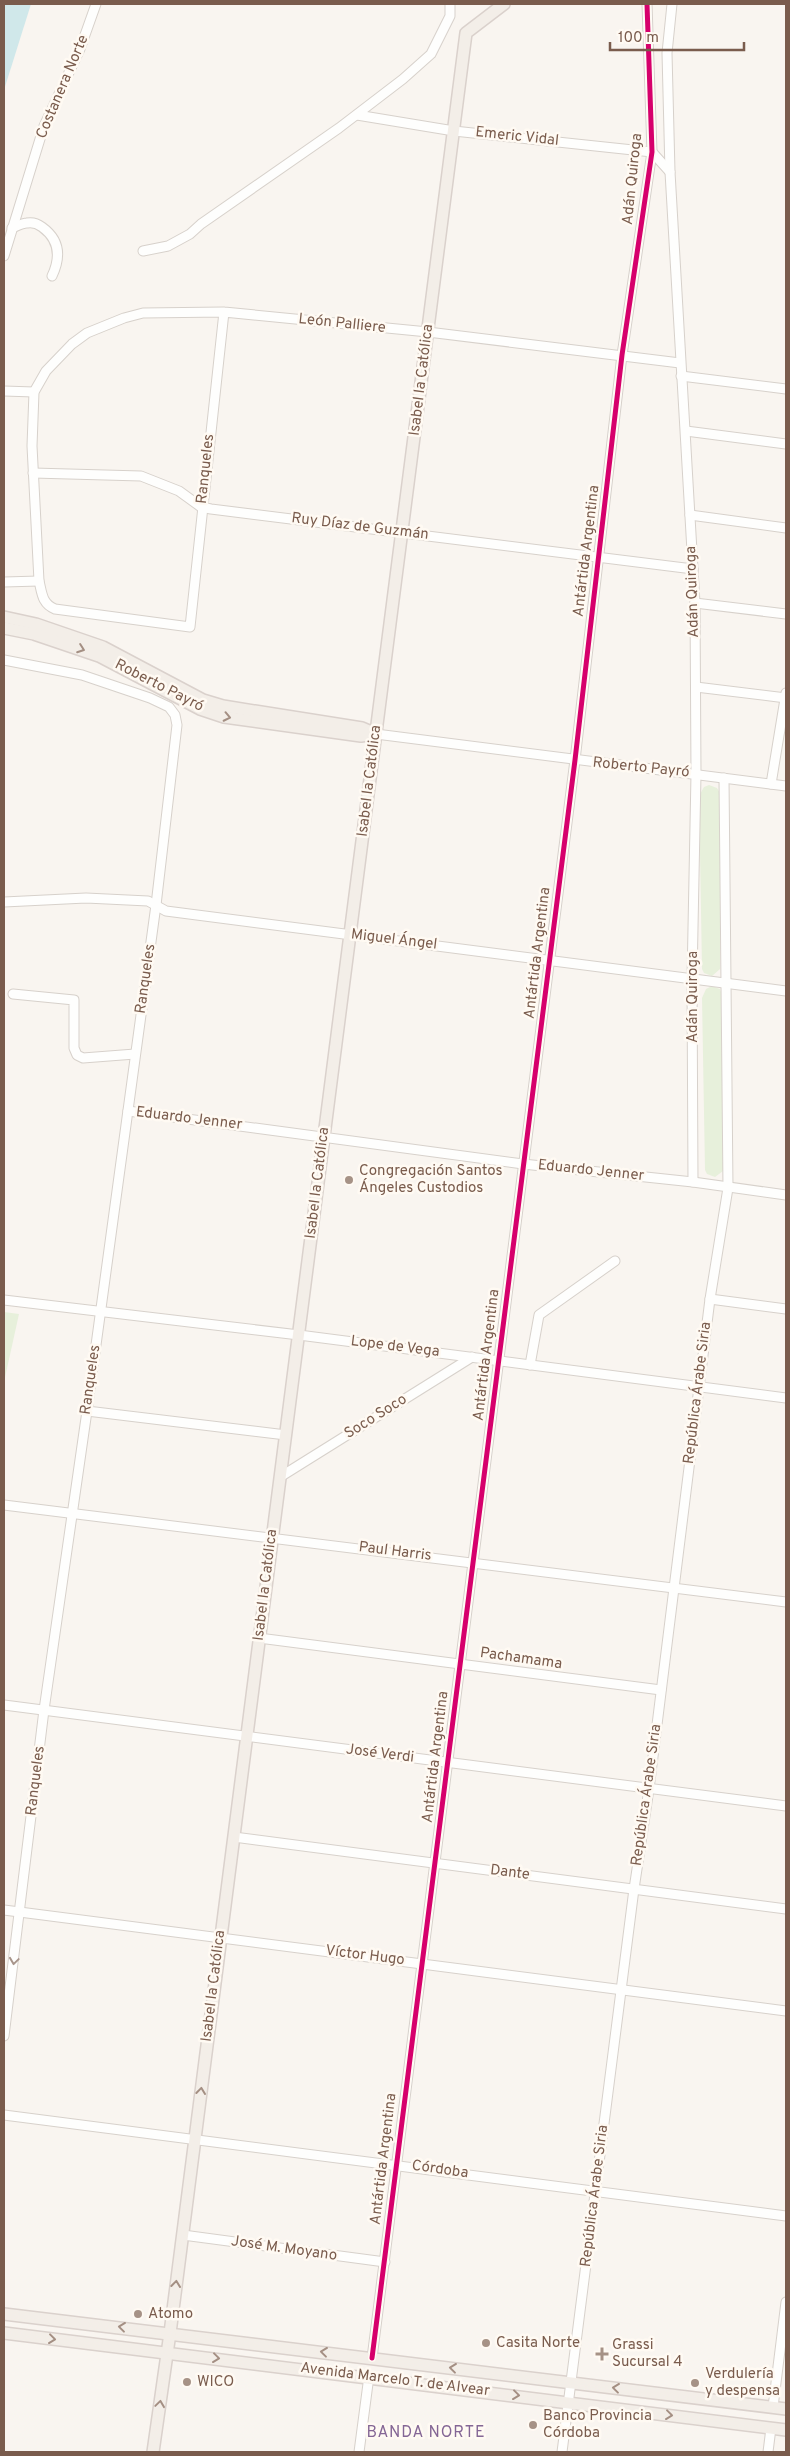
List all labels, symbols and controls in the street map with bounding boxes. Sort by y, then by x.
scale bar [610,20,744,52]
text: 100 m [618,29,659,48]
street label: Costanera Norte [33,32,93,142]
street label: Emeric Vidal [474,123,560,151]
street label: Adán Quiroga [619,132,647,226]
street label: León Palliere [297,310,387,338]
street label: Isabel la Católica [406,323,438,437]
street label: Ranqueles [193,433,219,505]
street label: Antártida Argentina [569,484,605,618]
street label: Ruy Díaz de Guzmán [290,509,430,545]
street label: Adán Quiroga [682,546,704,638]
one-way arrow [76,643,84,653]
street label: Roberto Payró [111,655,207,717]
one-way arrow [223,711,232,722]
street label: Isabel la Católica [354,724,386,838]
street label: Roberto Payró [592,753,690,783]
street label: Antártida Argentina [520,886,556,1020]
street label: Miguel Ángel [350,924,438,955]
street label: Ranqueles [132,943,160,1015]
street label: Adán Quiroga [684,951,703,1043]
street label: Eduardo Jenner [135,1103,243,1135]
street label: Isabel la Católica [302,1126,334,1240]
street label: Eduardo Jenner [537,1156,645,1186]
place label: Congregación Santos Ángeles Custodios [359,1162,502,1198]
marker: Congregación Santos Ángeles Custodios [343,1174,355,1186]
street label: Antártida Argentina [469,1288,505,1422]
street label: República Árabe Siria [679,1321,716,1465]
street label: Lope de Vega [349,1332,441,1362]
street label: Ranqueles [77,1344,105,1416]
street label: Soco Soco [341,1390,411,1444]
street label: Isabel la Católica [250,1528,282,1642]
street label: Paul Harris [357,1538,433,1566]
street label: Pachamama [479,1644,563,1674]
street label: Antártida Argentina [418,1690,454,1824]
street label: República Árabe Siria [627,1723,666,1867]
street label: José Verdi [345,1740,415,1768]
street label: Ranqueles [22,1745,50,1817]
street label: Dante [489,1861,531,1885]
street label: Isabel la Católica [198,1929,230,2043]
street label: Víctor Hugo [324,1942,406,1970]
one-way arrow [9,1957,20,1965]
one-way arrow [195,2087,206,2095]
street label: Antártida Argentina [366,2092,402,2226]
street label: República Árabe Siria [576,2124,613,2268]
street label: Córdoba [410,2157,470,2183]
street label: José M. Moyano [230,2232,338,2266]
one-way arrow [170,2280,181,2288]
place label: Atomo [148,2305,193,2324]
marker: Atomo [132,2308,144,2320]
one-way arrow [117,2322,125,2333]
one-way arrow [48,2333,56,2344]
place label: Casita Norte [496,2334,580,2353]
place label: Grassi Sucursal 4 [612,2336,683,2372]
marker: Casita Norte [480,2337,492,2349]
one-way arrow [320,2347,328,2358]
marker: Grassi Sucursal 4 [596,2348,608,2360]
one-way arrow [212,2352,220,2363]
street label: Avenida Marcelo T. de Alvear [299,2359,491,2401]
one-way arrow [449,2363,457,2374]
place label: Verdulería y despensa [705,2365,780,2401]
place label: WICO [197,2373,234,2392]
marker: WICO [181,2376,193,2388]
marker: Verdulería y despensa [689,2377,701,2389]
one-way arrow [612,2383,620,2394]
one-way arrow [511,2390,520,2400]
one-way arrow [154,2400,164,2408]
place label: Banco Provincia Córdoba [543,2407,652,2443]
one-way arrow [665,2409,673,2420]
marker: Banco Provincia Córdoba [527,2419,539,2431]
district label: BANDA NORTE [366,2423,486,2443]

